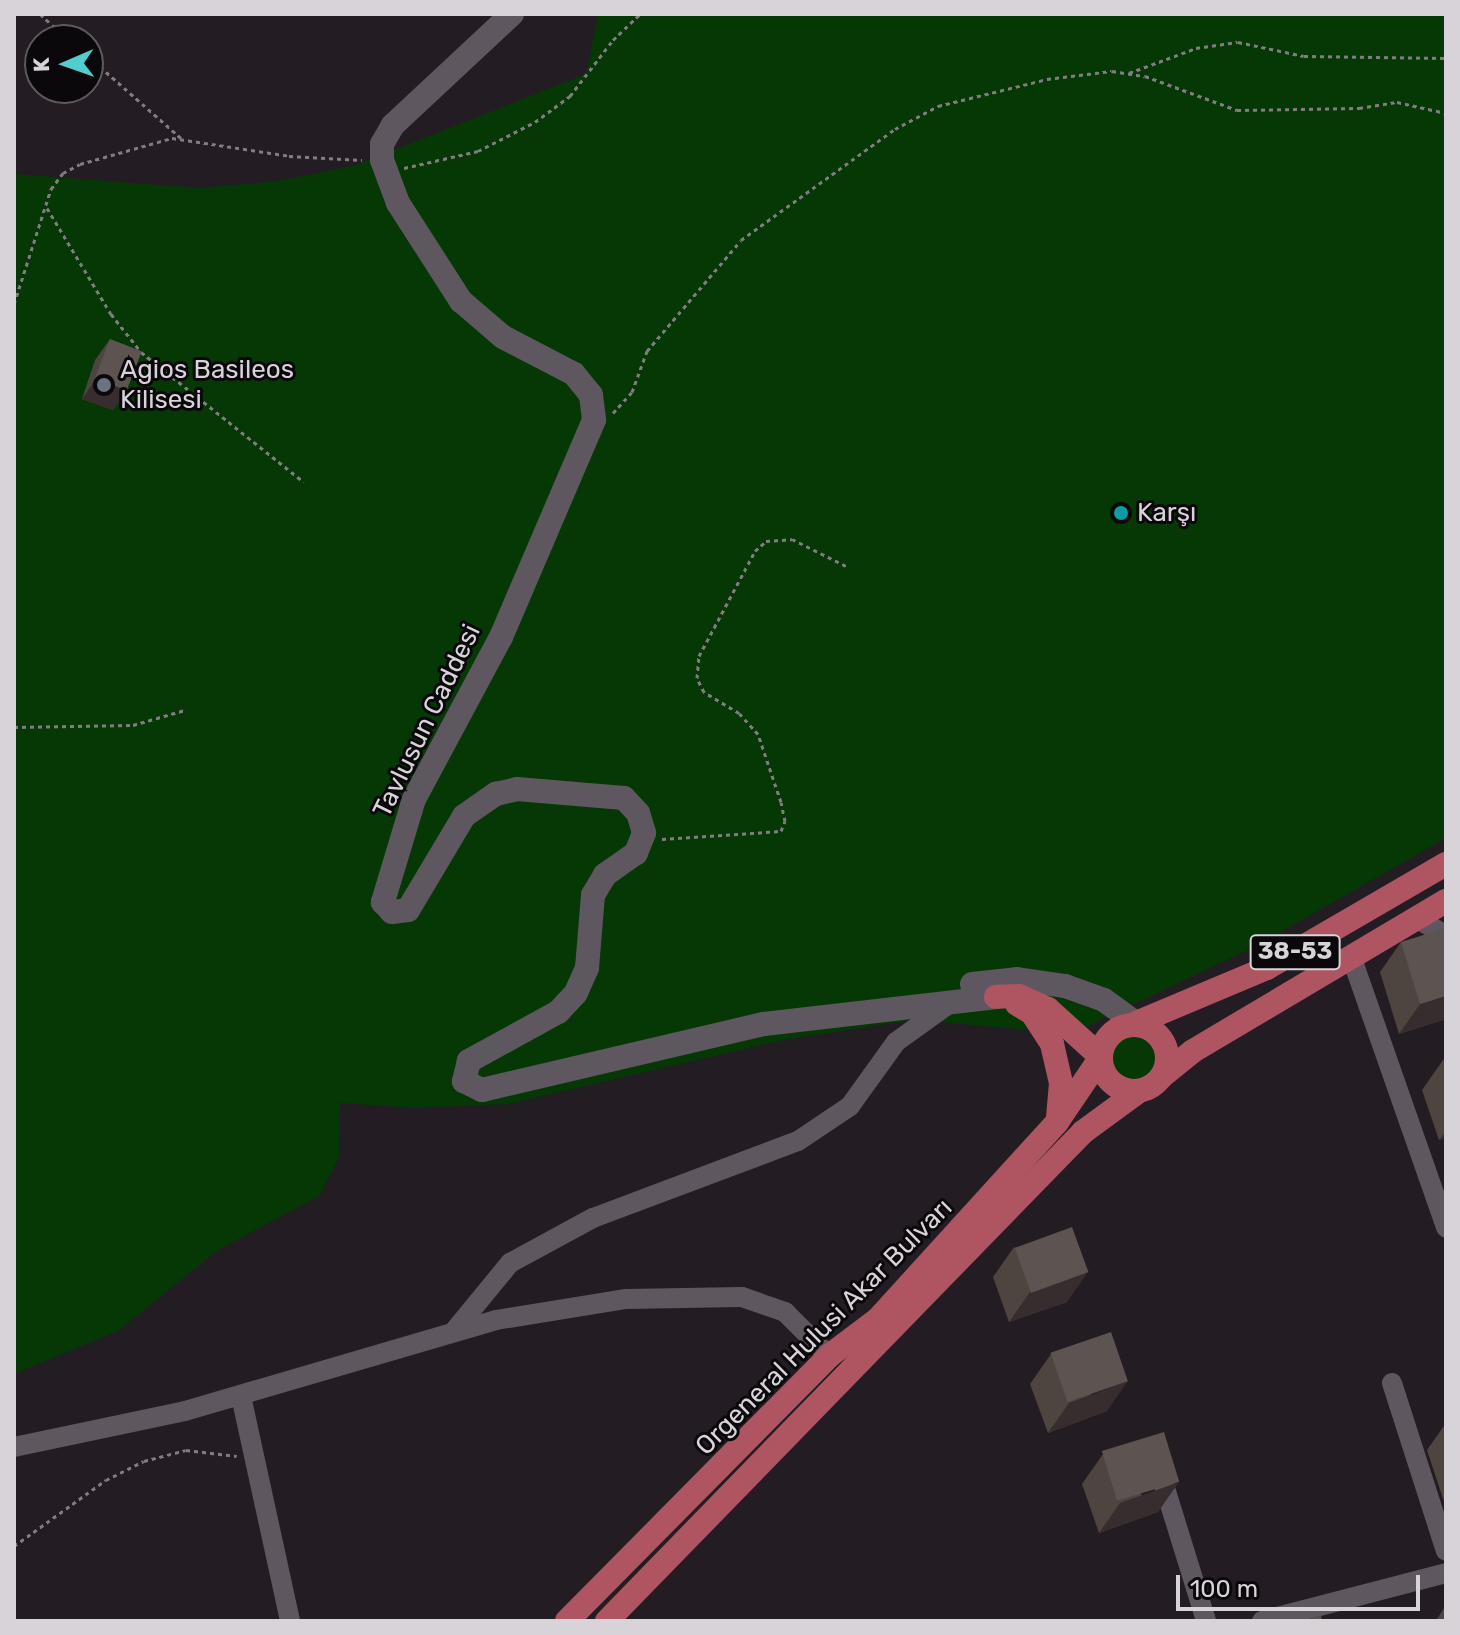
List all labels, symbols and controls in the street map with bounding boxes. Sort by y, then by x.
north arrow [24,24,104,104]
text: K [28,57,55,73]
place label: Agios Basileos Kilisesi [120,354,294,416]
marker: Agios Basileos Kilisesi [95,376,113,394]
place label: Karşı [1137,497,1196,529]
marker: Karşı [1112,504,1130,522]
street label: Tavlusun Caddesi [367,619,487,823]
road number: 38-53 [1249,932,1341,972]
street label: Orgeneral Hulusi Akar Bulvarı [689,1192,959,1462]
scale bar [1180,1559,1424,1609]
text: 100 m [1190,1575,1258,1603]

